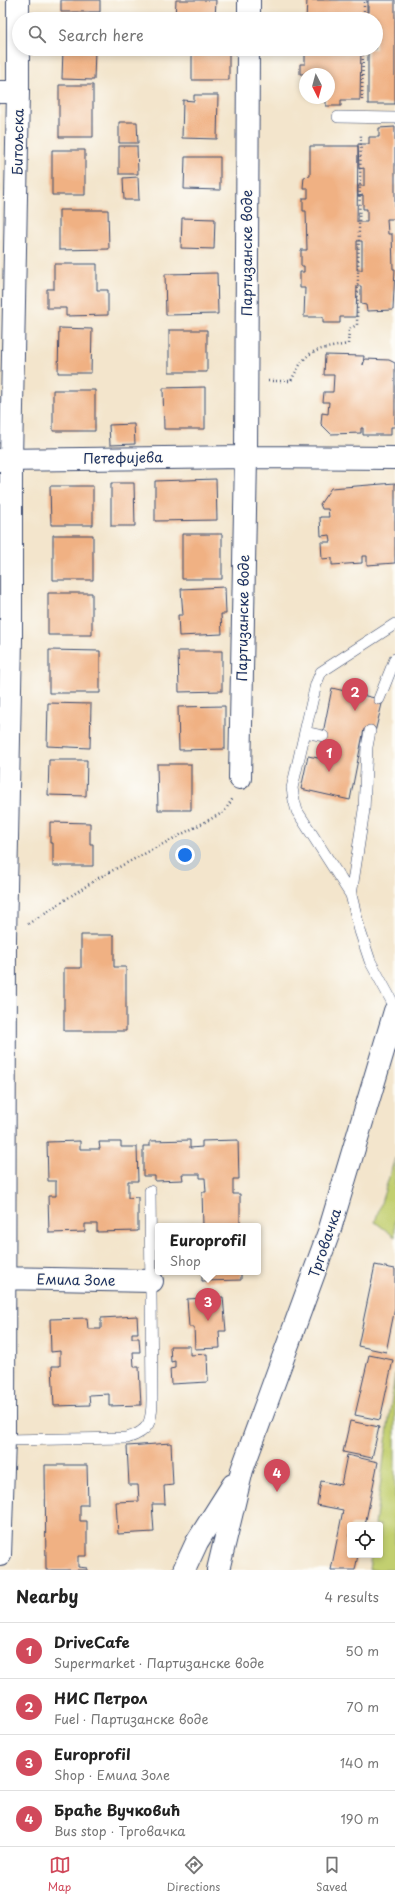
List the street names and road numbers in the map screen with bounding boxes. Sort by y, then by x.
street label: Битољска [6,108,29,176]
street label: Партизанске воде [236,189,257,316]
street label: Петефијева [83,446,163,469]
street label: Партизанске воде [231,554,254,682]
street label: Трговачка [303,1205,346,1280]
street label: Емила Золе [36,1268,116,1291]

